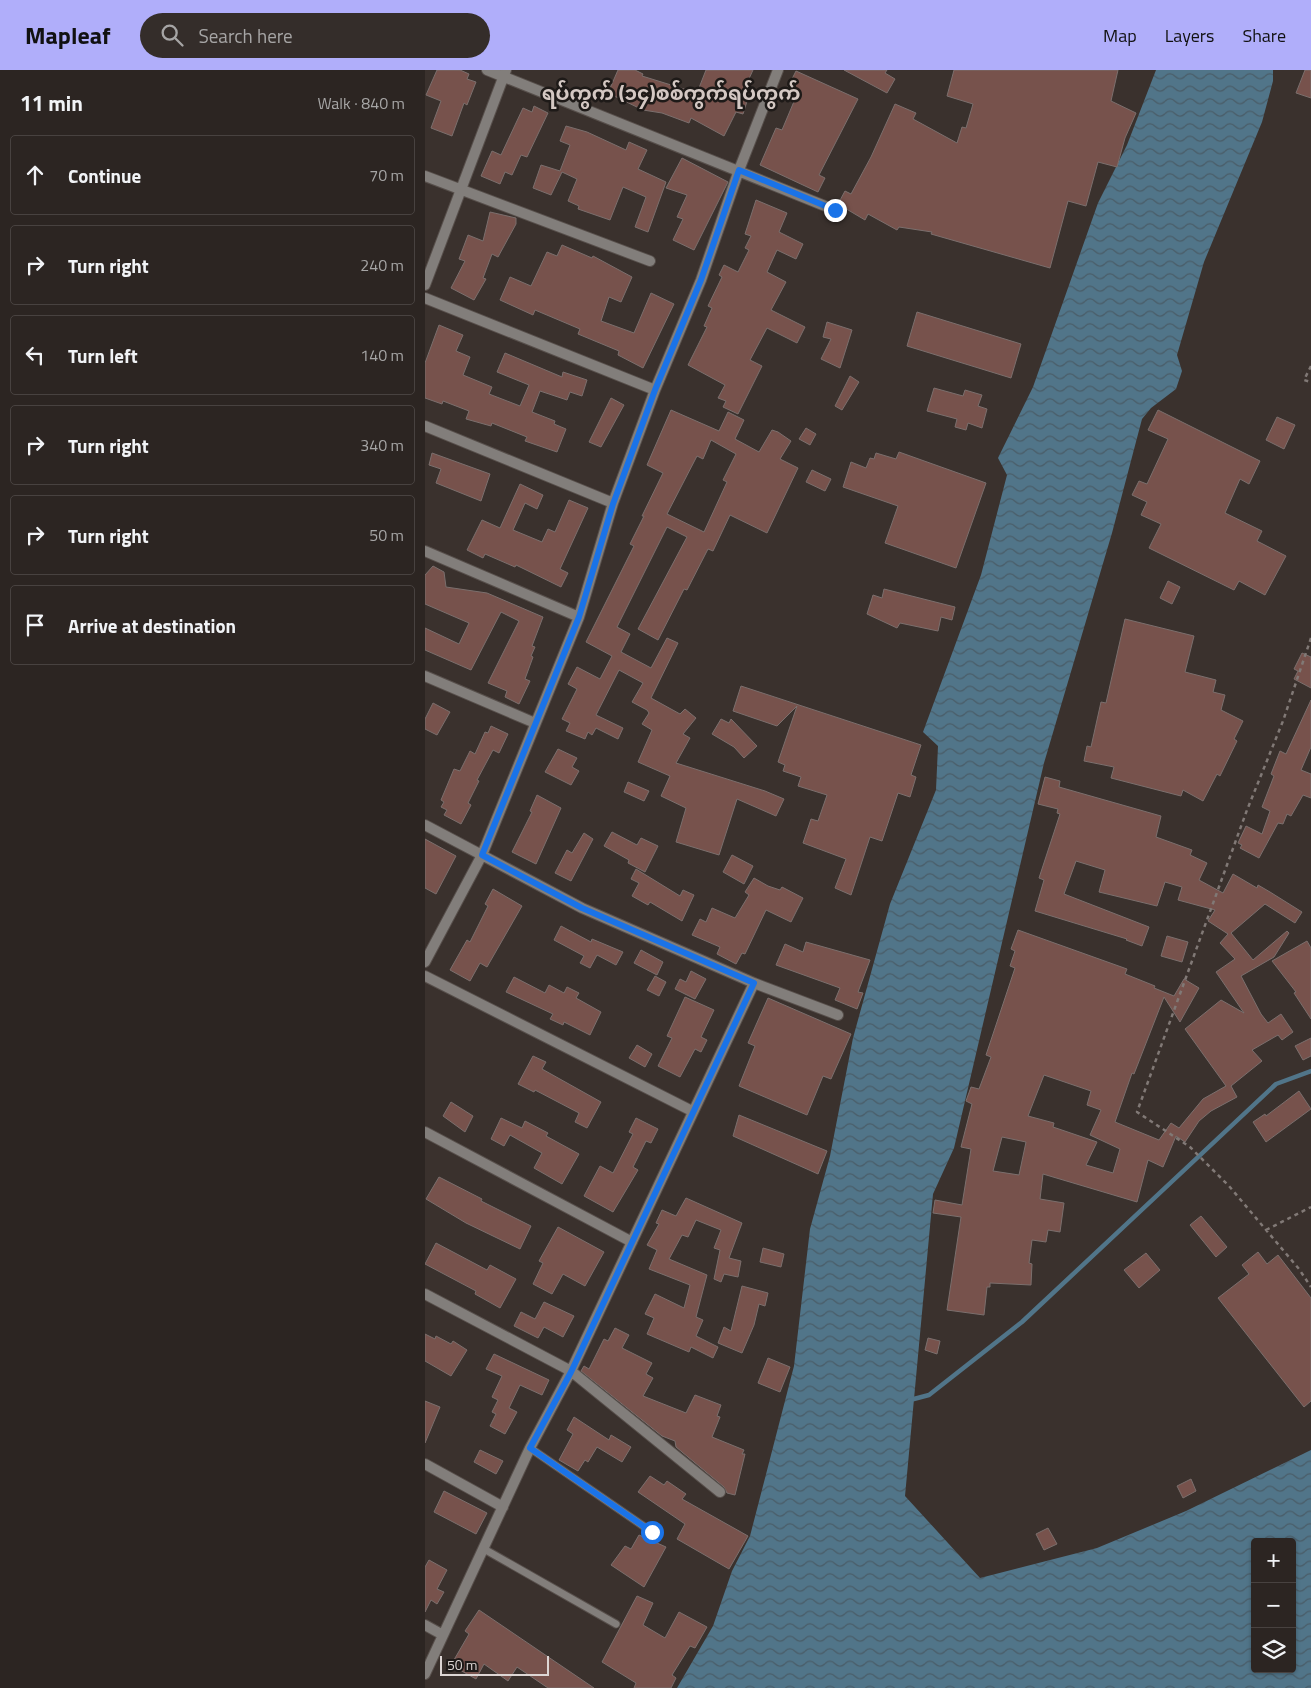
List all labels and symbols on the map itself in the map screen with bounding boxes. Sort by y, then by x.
district label: ရပ်ကွက် (၁၄)စစ်ကွက်ရပ်ကွက် [542,77,800,109]
route end [824,199,847,222]
route start [641,1521,664,1544]
scale bar [440,1653,549,1676]

